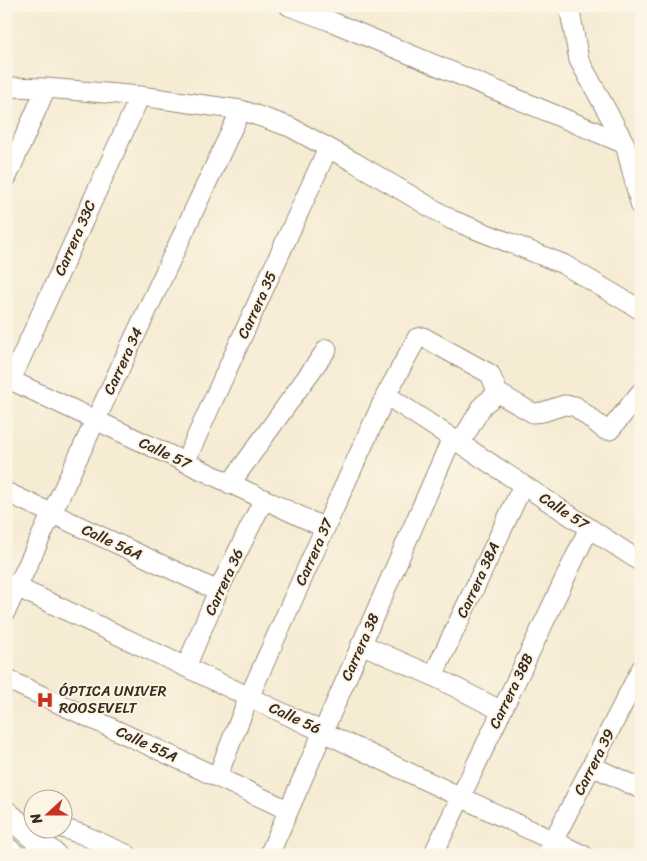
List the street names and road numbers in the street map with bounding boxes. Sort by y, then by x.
street label: Carrera 33C [47,195,103,280]
street label: Carrera 35 [230,267,284,343]
street label: Carrera 34 [96,323,150,399]
street label: Calle 57 [135,430,197,477]
street label: Calle 57 [534,485,595,538]
street label: Carrera 37 [288,513,341,590]
street label: Calle 56A [77,517,147,567]
street label: Carrera 38A [449,538,507,622]
street label: Carrera 36 [197,544,251,620]
street label: Carrera 38 [334,609,386,685]
street label: Carrera 38B [482,648,541,733]
street label: Calle 56 [265,695,325,741]
street label: Calle 55A [112,718,182,770]
street label: Carrera 39 [566,724,622,800]

